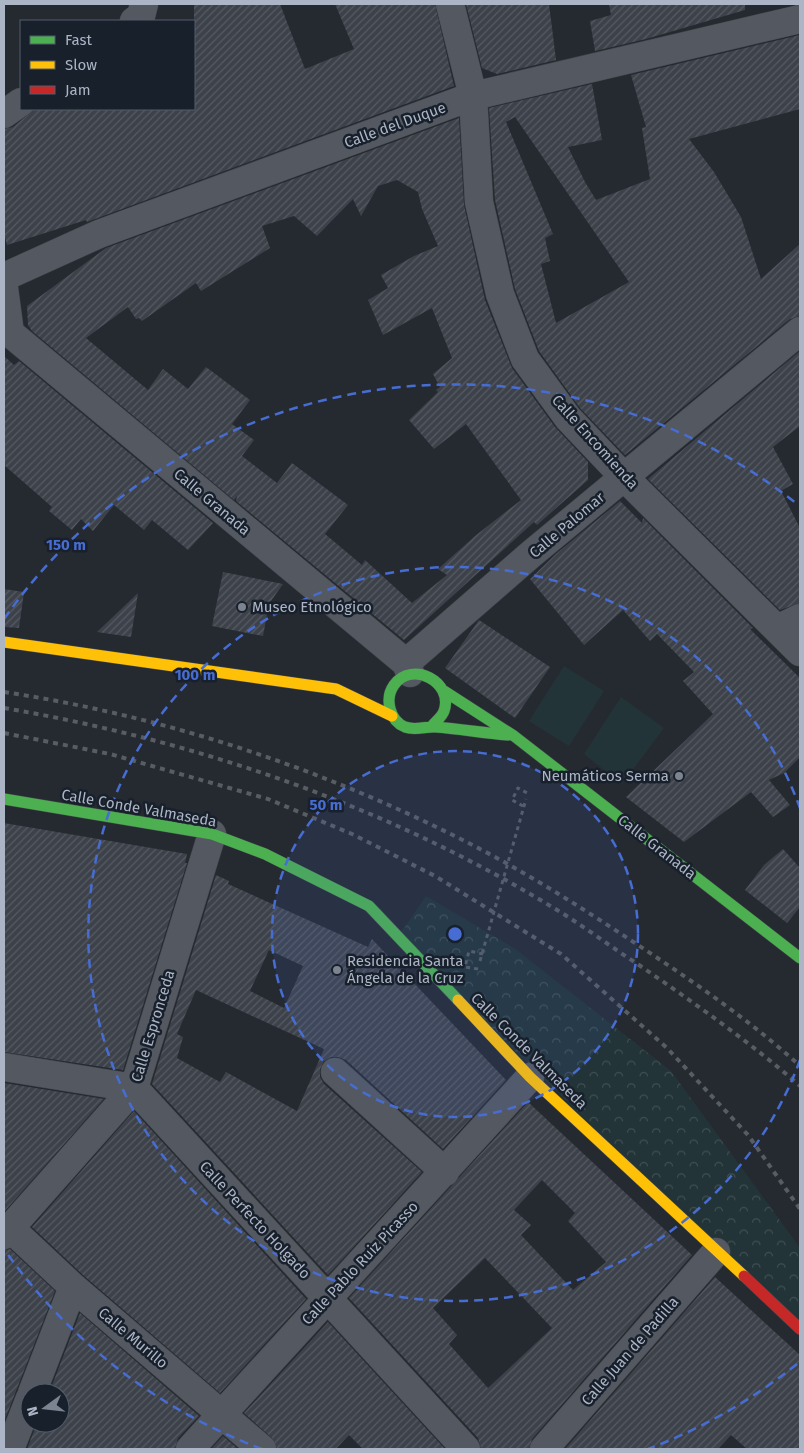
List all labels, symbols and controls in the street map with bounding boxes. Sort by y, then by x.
legend [20,20,195,110]
text: Fast [65,31,92,49]
text: Slow [65,56,97,74]
text: Jam [65,81,91,99]
street label: Calle del Duque [342,98,448,152]
street label: Calle Encomienda [548,391,642,493]
street label: Calle Granada [170,465,254,539]
street label: Calle Palomar [526,488,609,562]
text: 150 m [46,536,86,554]
place label: Museo Etnológico [252,598,372,616]
marker: Museo Etnológico [236,601,248,613]
text: 100 m [175,666,215,684]
place label: Neumáticos Serma [541,767,669,785]
marker: Neumáticos Serma [673,770,685,782]
street label: Calle Conde Valmaseda [60,785,218,831]
text: 50 m [309,796,343,814]
street label: Calle Granada [614,811,700,883]
centre of rings [446,925,464,943]
place label: Residencia Santa Ángela de la Cruz [347,952,464,987]
marker: Residencia Santa Ángela de la Cruz [331,964,343,976]
street label: Calle Espronceda [127,968,179,1084]
street label: Calle Conde Valmaseda [467,989,591,1113]
street label: Calle Perfecto Holgado [196,1157,314,1283]
street label: Calle Pablo Ruiz Picasso [298,1198,422,1328]
street label: Calle Juan de Padilla [578,1293,682,1409]
street label: Calle Murillo [95,1304,171,1372]
north arrow [20,1383,70,1433]
text: N [24,1405,42,1418]

